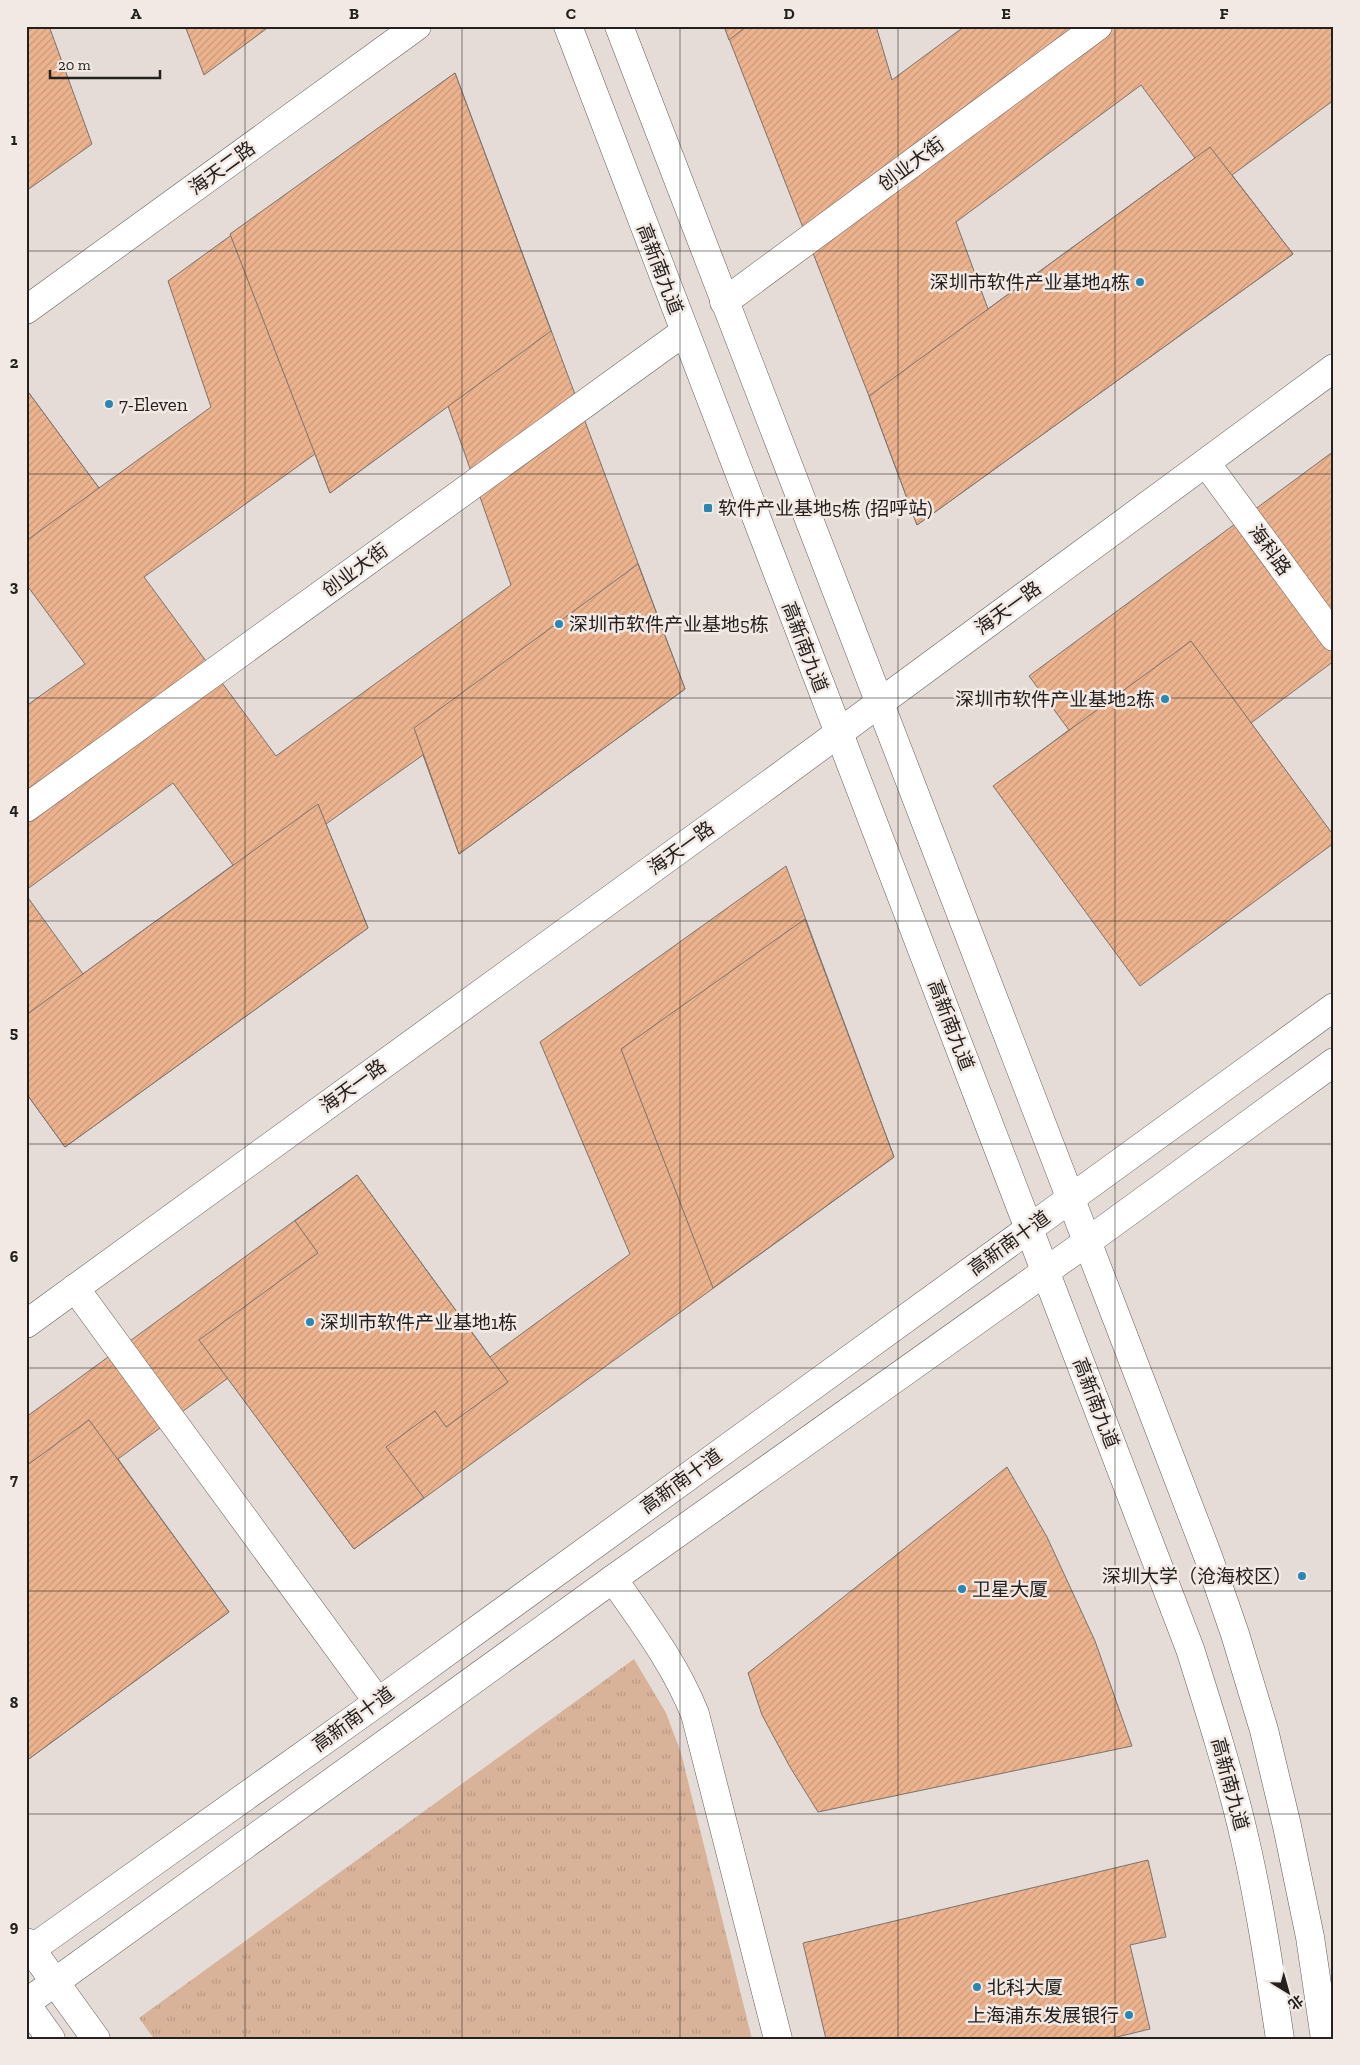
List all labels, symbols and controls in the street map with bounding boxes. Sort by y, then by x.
text: A [131,4,142,23]
text: B [349,4,359,23]
text: C [566,4,576,23]
text: D [783,4,795,23]
text: E [1001,4,1011,23]
text: F [1219,4,1229,23]
scale bar [50,48,160,80]
text: 20 m [58,56,91,74]
text: 1 [11,130,18,149]
street label: 创业大街 [873,132,949,196]
street label: 海天二路 [184,136,260,200]
street label: 高新南九道 [632,221,688,317]
place label: 深圳市软件产业基地4栋 [930,271,1130,294]
marker: 深圳市软件产业基地4栋 [1134,276,1146,288]
text: 2 [10,353,19,372]
place label: 7-Eleven [119,393,188,416]
marker: 7-Eleven [103,398,115,410]
place label: 软件产业基地5栋 (招呼站) [718,497,932,520]
marker: 软件产业基地5栋 (招呼站) [702,502,714,514]
street label: 海科路 [1244,520,1296,580]
street label: 创业大街 [317,538,393,602]
street label: 海天一路 [970,576,1046,640]
text: 3 [10,577,19,596]
street label: 高新南九道 [777,599,833,695]
place label: 深圳市软件产业基地5栋 [569,613,769,636]
marker: 深圳市软件产业基地5栋 [553,618,565,630]
place label: 深圳市软件产业基地2栋 [955,688,1155,711]
marker: 深圳市软件产业基地2栋 [1159,693,1171,705]
text: 4 [9,800,19,819]
street label: 海天一路 [643,816,719,880]
street label: 高新南九道 [923,977,979,1073]
text: 5 [10,1023,18,1042]
street label: 海天一路 [315,1054,391,1118]
street label: 高新南十道 [964,1206,1054,1280]
text: 6 [10,1247,19,1266]
place label: 深圳市软件产业基地1栋 [320,1311,517,1334]
marker: 深圳市软件产业基地1栋 [304,1316,316,1328]
street label: 高新南九道 [1068,1355,1124,1451]
street label: 高新南十道 [636,1444,726,1518]
text: 7 [10,1470,18,1489]
place label: 深圳大学（沧海校区） [1102,1565,1292,1588]
marker: 深圳大学（沧海校区） [1296,1570,1308,1582]
place label: 卫星大厦 [972,1578,1048,1601]
marker: 卫星大厦 [956,1583,968,1595]
street label: 高新南十道 [308,1682,398,1756]
text: 8 [10,1693,19,1712]
street label: 高新南九道 [1207,1735,1253,1833]
text: 9 [10,1917,19,1936]
north arrow [1262,1968,1312,2018]
place label: 北科大厦 [987,1976,1063,1999]
marker: 北科大厦 [971,1981,983,1993]
text: 北 [1285,1991,1306,2013]
place label: 上海浦东发展银行 [967,2004,1119,2027]
marker: 上海浦东发展银行 [1123,2009,1135,2021]

